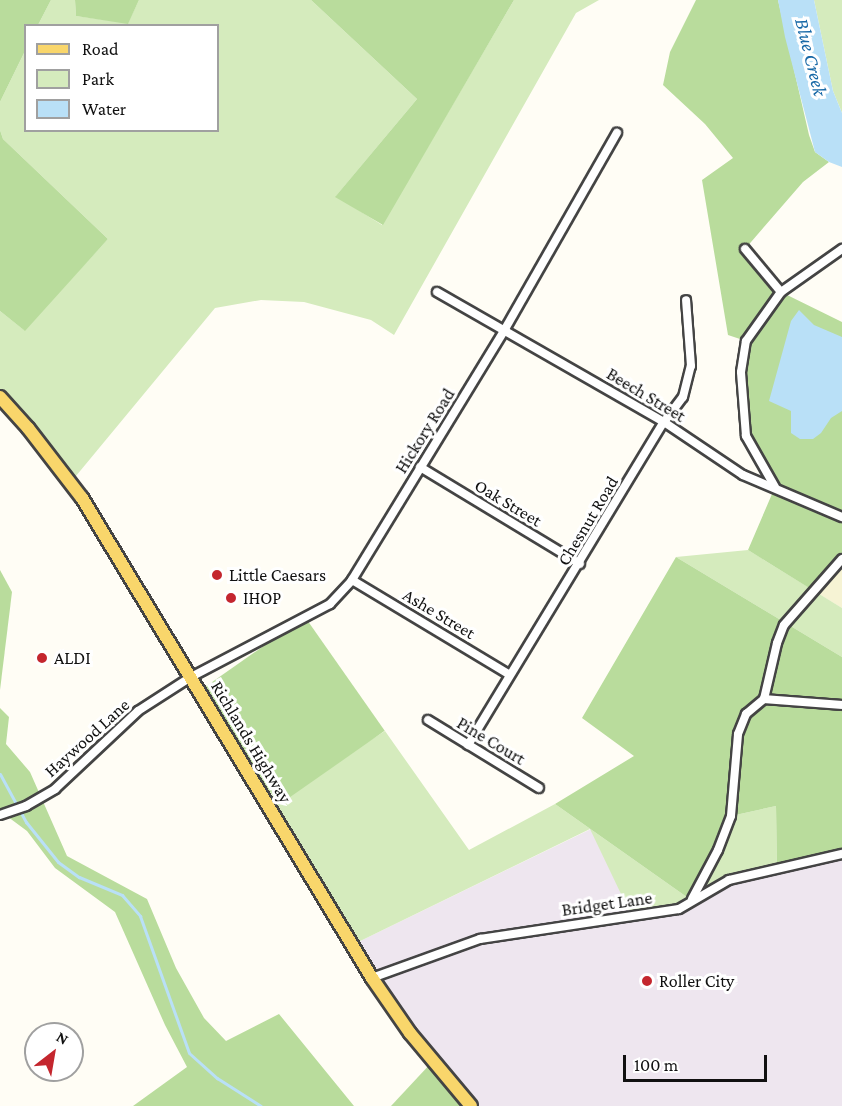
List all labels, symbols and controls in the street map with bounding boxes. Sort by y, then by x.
water label: Blue Creek [790,16,832,98]
legend [24,24,219,132]
text: Road [82,39,119,59]
text: Park [82,69,114,89]
text: Water [82,99,126,119]
street label: Beech Street [603,363,689,427]
street label: Hickory Road [390,385,460,477]
street label: Chesnut Road [553,472,623,570]
street label: Oak Street [470,475,546,531]
place label: Little Caesars [229,564,326,586]
marker: Little Caesars [210,568,224,582]
street label: Ashe Street [399,584,479,644]
place label: IHOP [243,587,281,609]
marker: IHOP [224,591,238,605]
place label: ALDI [54,647,91,669]
marker: ALDI [35,651,49,665]
street label: Richlands Highway [206,677,296,807]
street label: Haywood Lane [40,694,134,782]
street label: Pine Court [453,712,529,770]
street label: Bridget Lane [560,887,654,921]
place label: Roller City [659,970,734,992]
marker: Roller City [640,974,654,988]
north arrow [24,1022,84,1082]
text: N [53,1028,72,1048]
scale bar [626,1043,770,1081]
text: 100 m [634,1055,678,1075]

